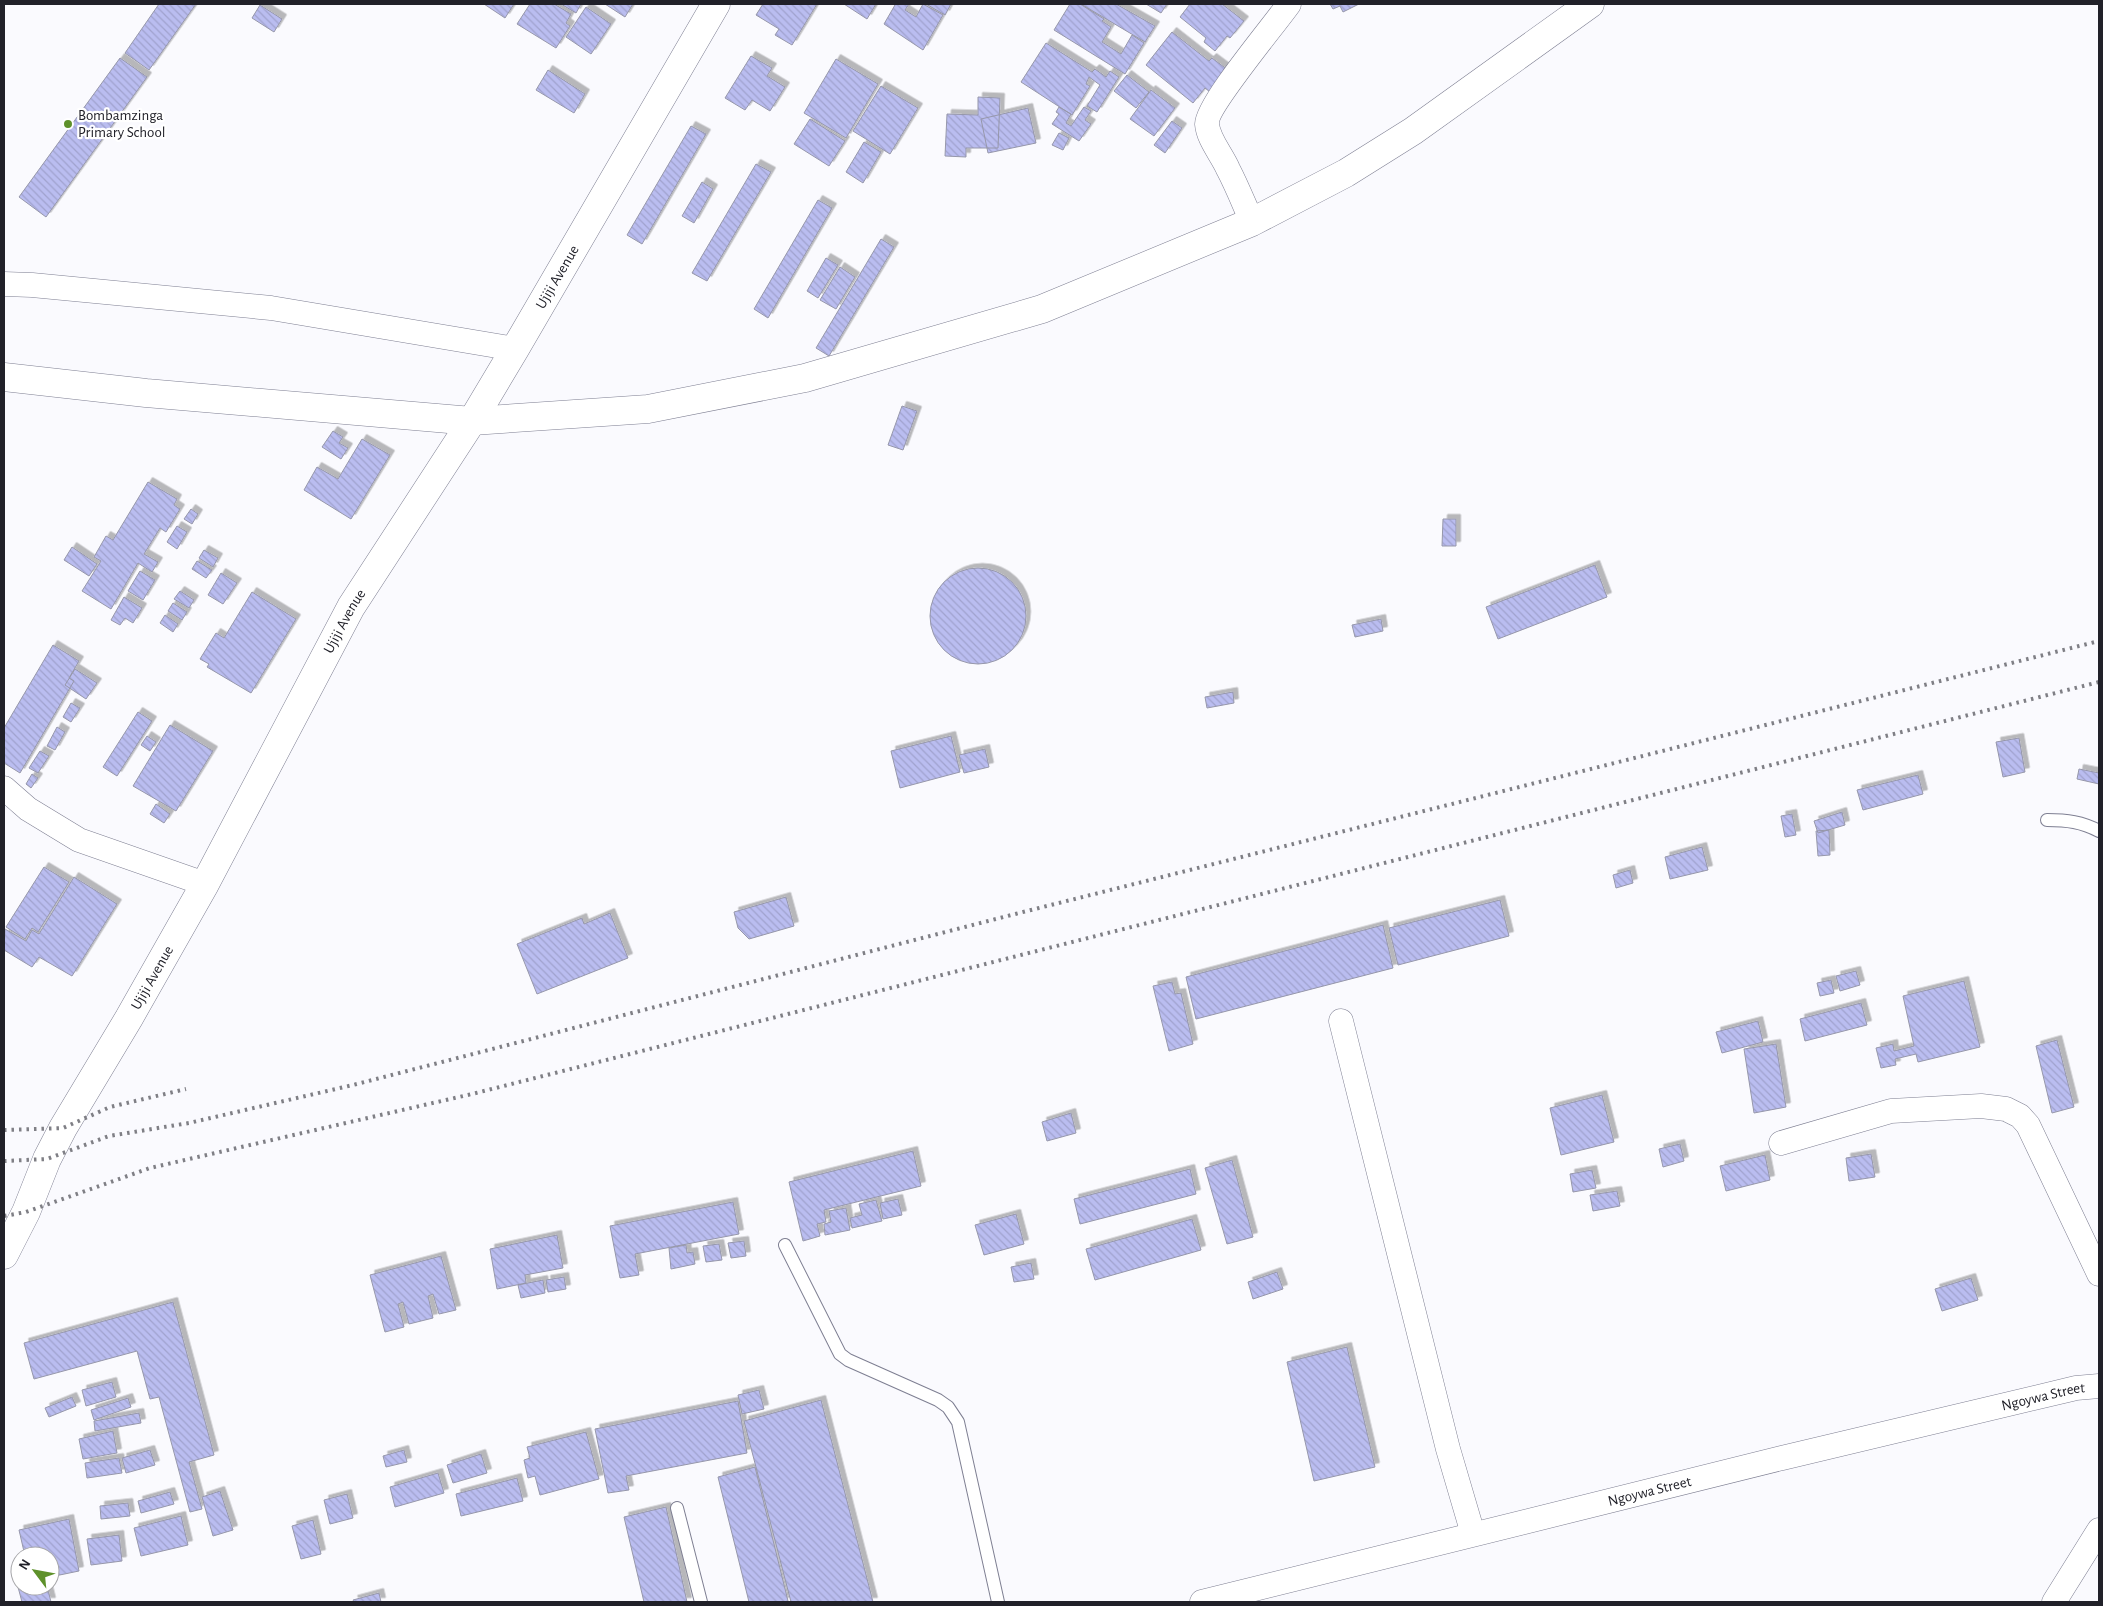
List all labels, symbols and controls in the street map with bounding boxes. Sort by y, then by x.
place label: Bombamzinga Primary School [78,108,166,140]
marker: Bombamzinga Primary School [62,118,74,130]
street label: Ujiji Avenue [533,242,581,311]
street label: Ujiji Avenue [321,586,368,656]
street label: Ujiji Avenue [128,943,176,1012]
street label: Ngoywa Street [2000,1380,2086,1413]
street label: Ngoywa Street [1606,1473,1693,1508]
north arrow [10,1546,60,1596]
text: N [16,1557,33,1572]

